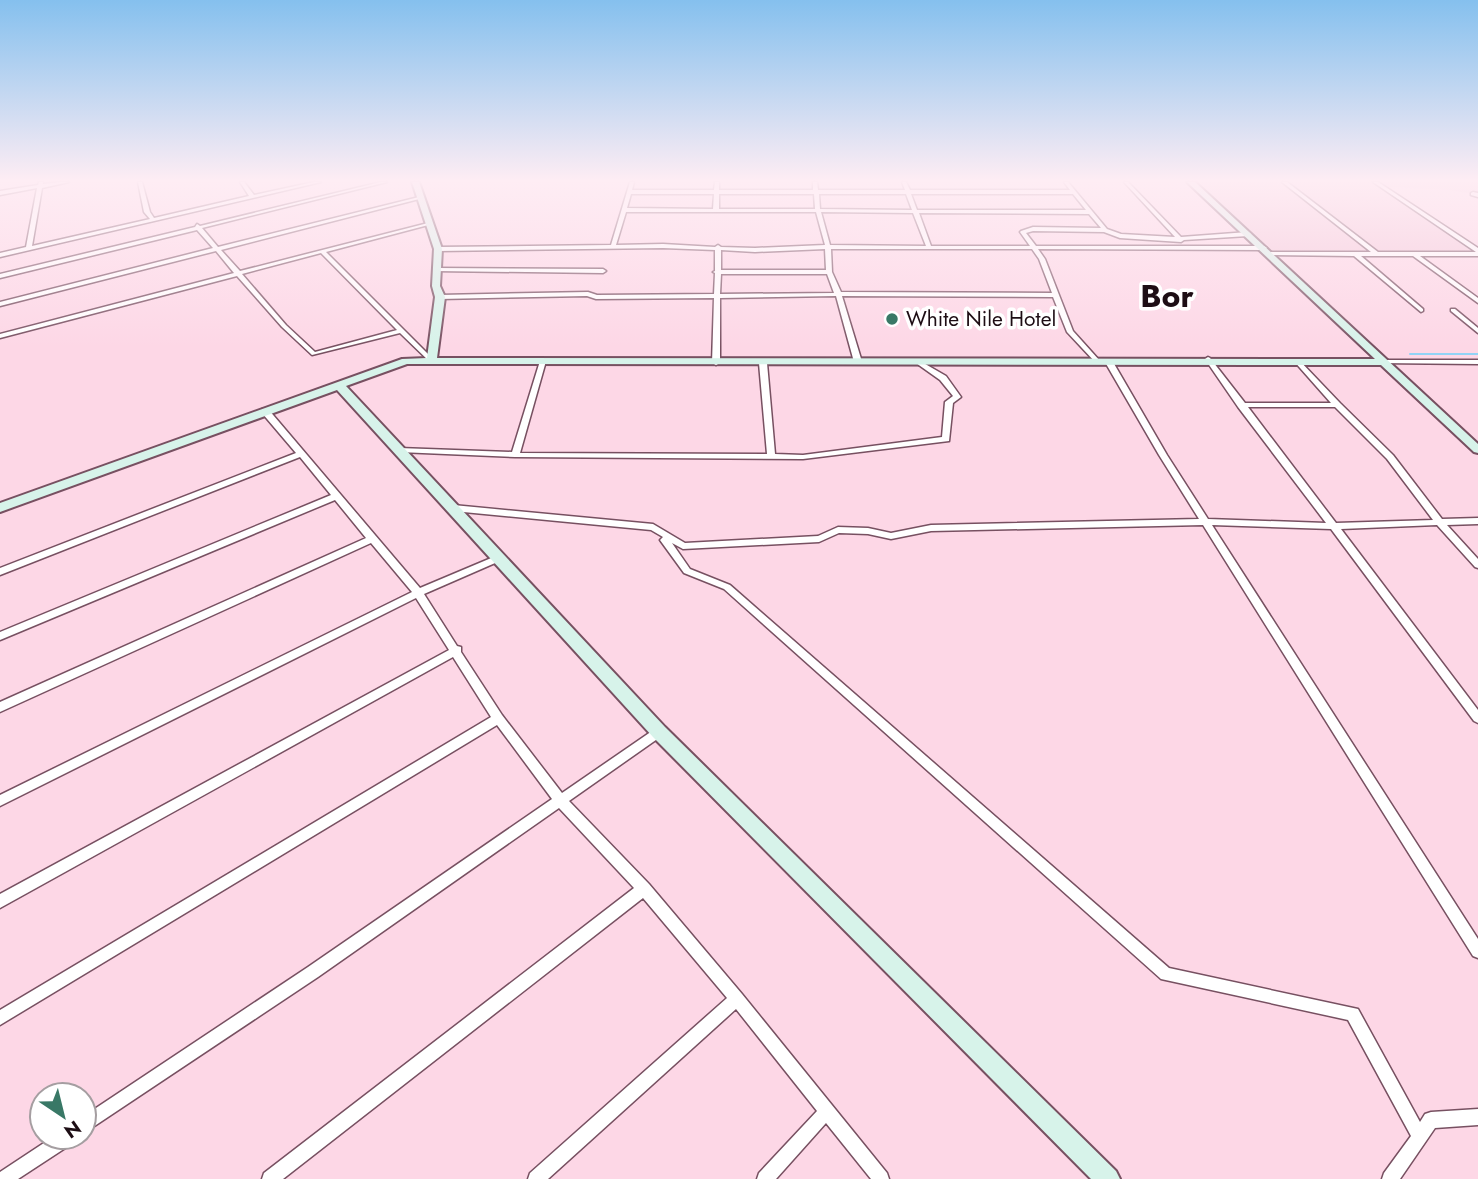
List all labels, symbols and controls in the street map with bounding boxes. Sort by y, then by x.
district label: Bor [1140,273,1194,319]
place label: White Nile Hotel [906,304,1056,334]
marker: White Nile Hotel [884,311,900,327]
north arrow [28,1081,98,1151]
text: N [59,1114,86,1145]

